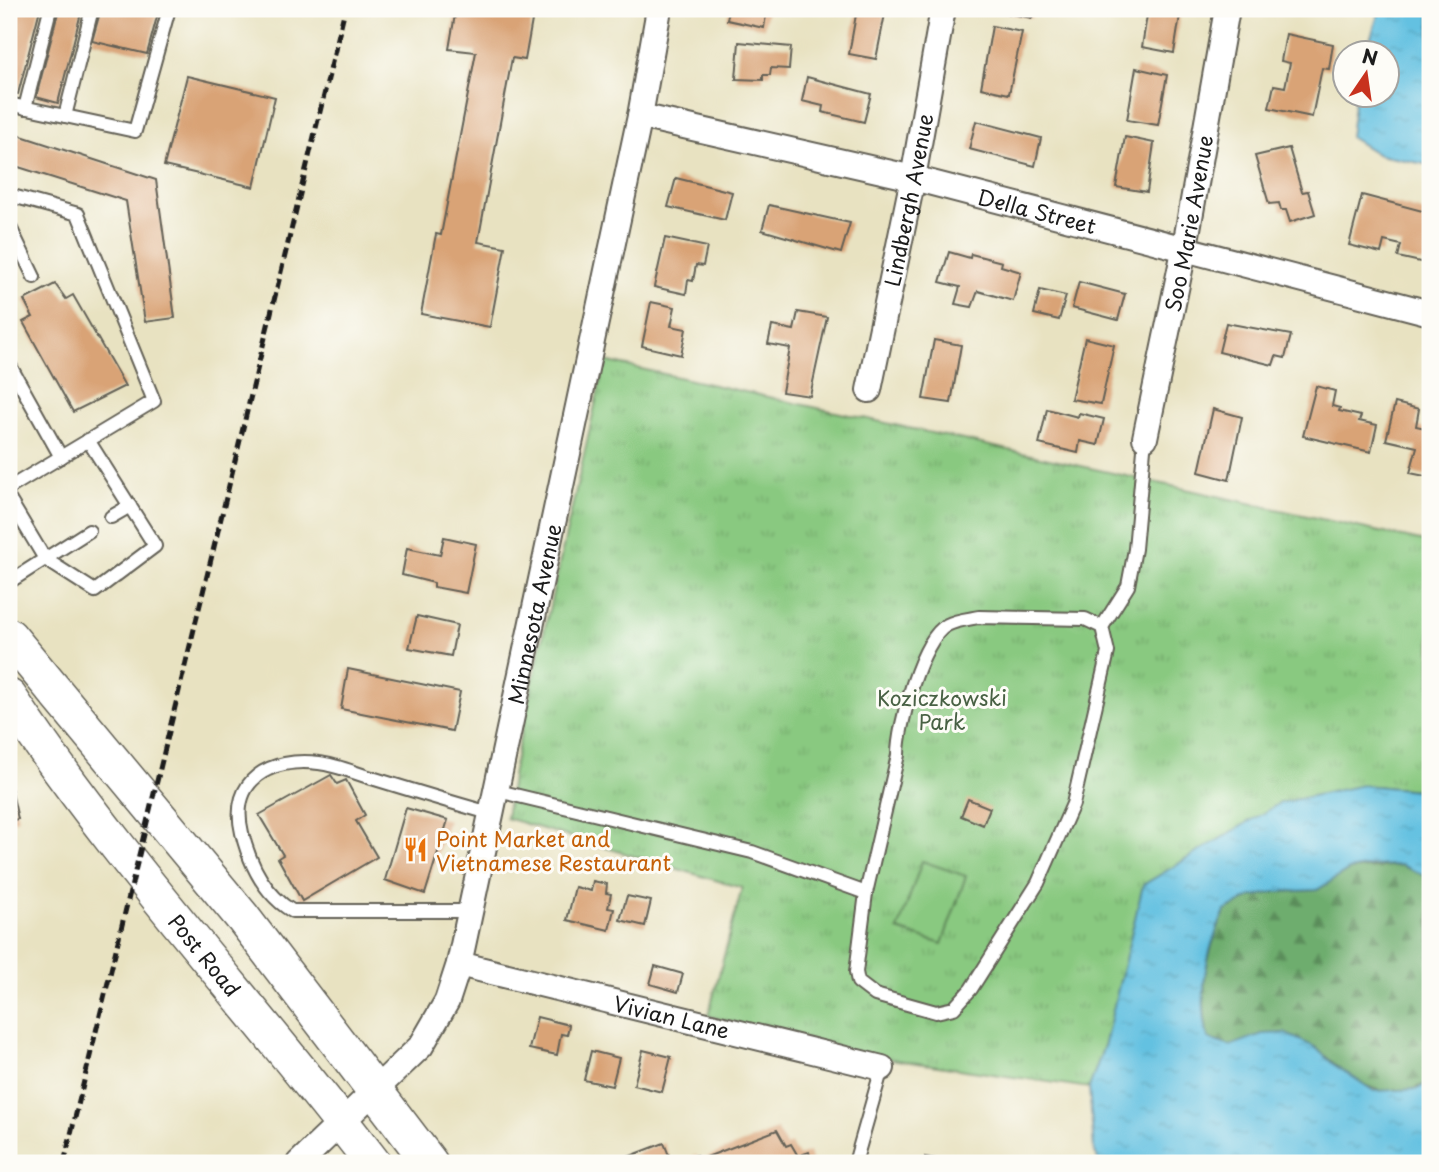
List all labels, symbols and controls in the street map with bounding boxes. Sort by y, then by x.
north arrow [1330,38,1400,108]
text: N [1360,41,1381,72]
street label: Lindbergh Avenue [875,111,940,289]
street label: Soo Marie Avenue [1156,132,1220,315]
street label: Della Street [974,179,1100,241]
street label: Minnesota Avenue [499,521,569,707]
park label: Koziczkowski Park [877,681,1007,737]
place label: Point Market and Vietnamese Restaurant [436,822,671,878]
restaurant icon: Point Market and Vietnamese Restaurant [402,836,430,864]
street label: Post Road [161,906,249,1003]
street label: Vivian Lane [610,987,733,1046]

